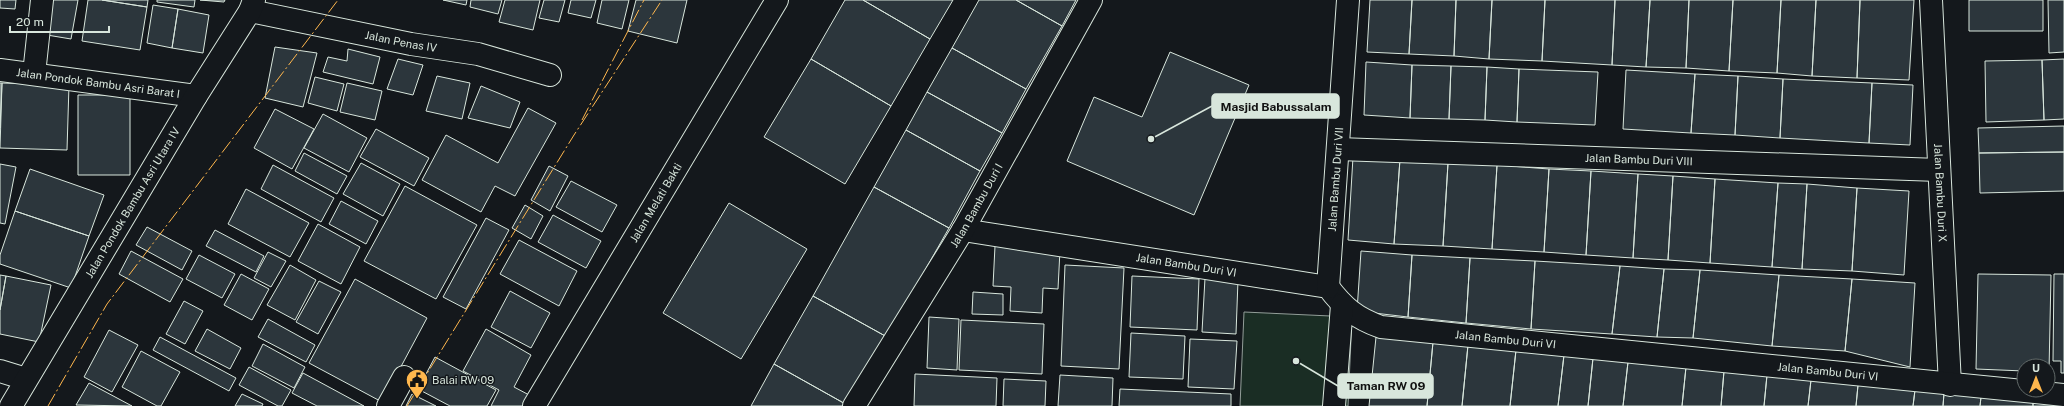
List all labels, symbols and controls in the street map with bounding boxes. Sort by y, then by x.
scale bar [10,8,109,34]
text: 20 m [16,15,44,29]
street label: Jalan Penas IV [364,29,438,54]
street label: Jalan Pondok Bambu Asri Barat I [16,66,181,100]
callout: Masjid Babussalam [1212,94,1339,118]
text: Masjid Babussalam [1220,100,1332,114]
street label: Jalan Pondok Bambu Asri Utara IV [83,125,182,280]
street label: Jalan Bambu Duri VII [1326,127,1345,232]
street label: Jalan Bambu Duri X [1932,143,1949,243]
street label: Jalan Bambu Duri VIII [1585,152,1693,167]
street label: Jalan Melati Bakti [627,161,684,244]
street label: Jalan Bambu Duri I [948,161,1005,249]
street label: Jalan Bambu Duri VI [1135,251,1237,279]
street label: Jalan Bambu Duri VI [1454,328,1557,350]
north arrow [2016,358,2056,398]
street label: Jalan Bambu Duri VI [1777,360,1879,382]
text: U [2032,362,2040,374]
public building icon: Balai RW 09 [404,367,430,400]
place label: Balai RW 09 [432,374,494,386]
callout: Taman RW 09 [1338,374,1433,398]
text: Taman RW 09 [1347,379,1425,393]

